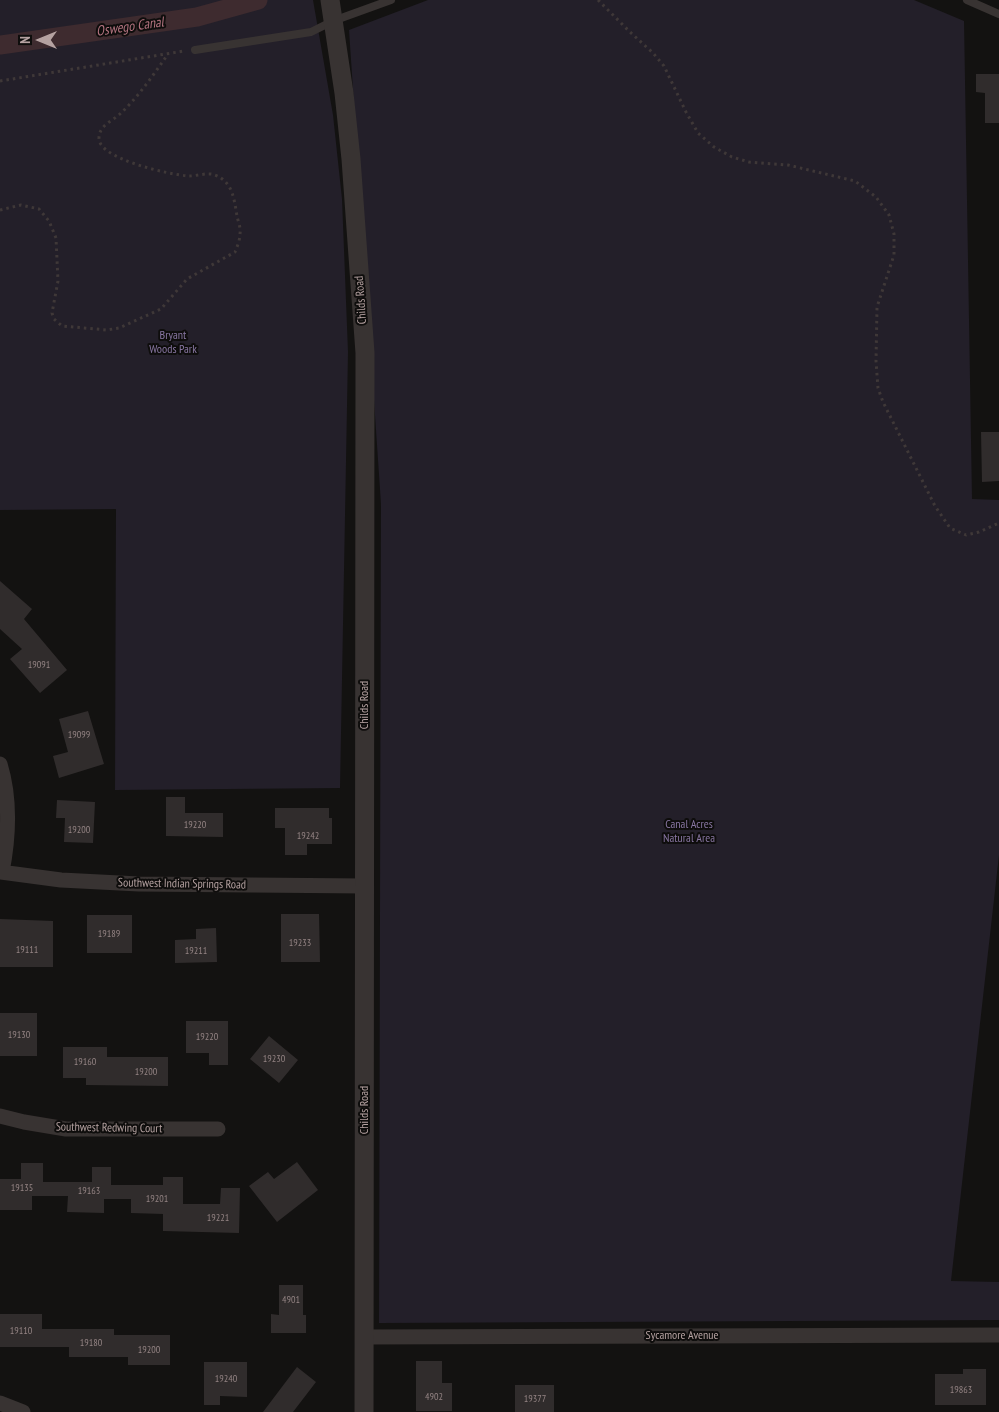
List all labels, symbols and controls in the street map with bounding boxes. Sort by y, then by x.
water label: Oswego Canal [95,14,165,40]
north arrow [15,15,65,65]
text: N [16,36,34,44]
street label: Childs Road [352,275,370,325]
park label: Bryant Woods Park [149,329,197,357]
house number: 19091 [28,659,50,671]
street label: Childs Road [358,681,372,729]
house number: 19099 [68,729,90,741]
park label: Canal Acres Natural Area [663,818,715,846]
house number: 19220 [184,819,206,831]
house number: 19200 [68,824,90,836]
house number: 19242 [297,830,319,842]
street label: Southwest Indian Springs Road [118,876,246,892]
house number: 19189 [98,928,120,940]
house number: 19233 [289,937,311,949]
house number: 19111 [16,944,38,956]
house number: 19211 [185,945,207,957]
house number: 19130 [8,1029,30,1041]
house number: 19220 [196,1031,218,1043]
house number: 19230 [263,1053,285,1065]
house number: 19160 [74,1056,96,1068]
house number: 19200 [135,1066,157,1078]
street label: Childs Road [358,1086,372,1134]
street label: Southwest Redwing Court [56,1120,162,1136]
house number: 19135 [11,1182,33,1194]
house number: 19163 [78,1185,100,1197]
house number: 19201 [146,1193,168,1205]
house number: 19221 [207,1212,229,1224]
house number: 4901 [282,1294,300,1306]
house number: 19110 [10,1325,32,1337]
street label: Sycamore Avenue [646,1329,718,1343]
house number: 19180 [80,1337,102,1349]
house number: 19200 [138,1344,160,1356]
house number: 19240 [215,1373,237,1385]
house number: 19863 [950,1384,972,1396]
house number: 4902 [425,1391,443,1403]
house number: 19377 [524,1393,546,1405]

